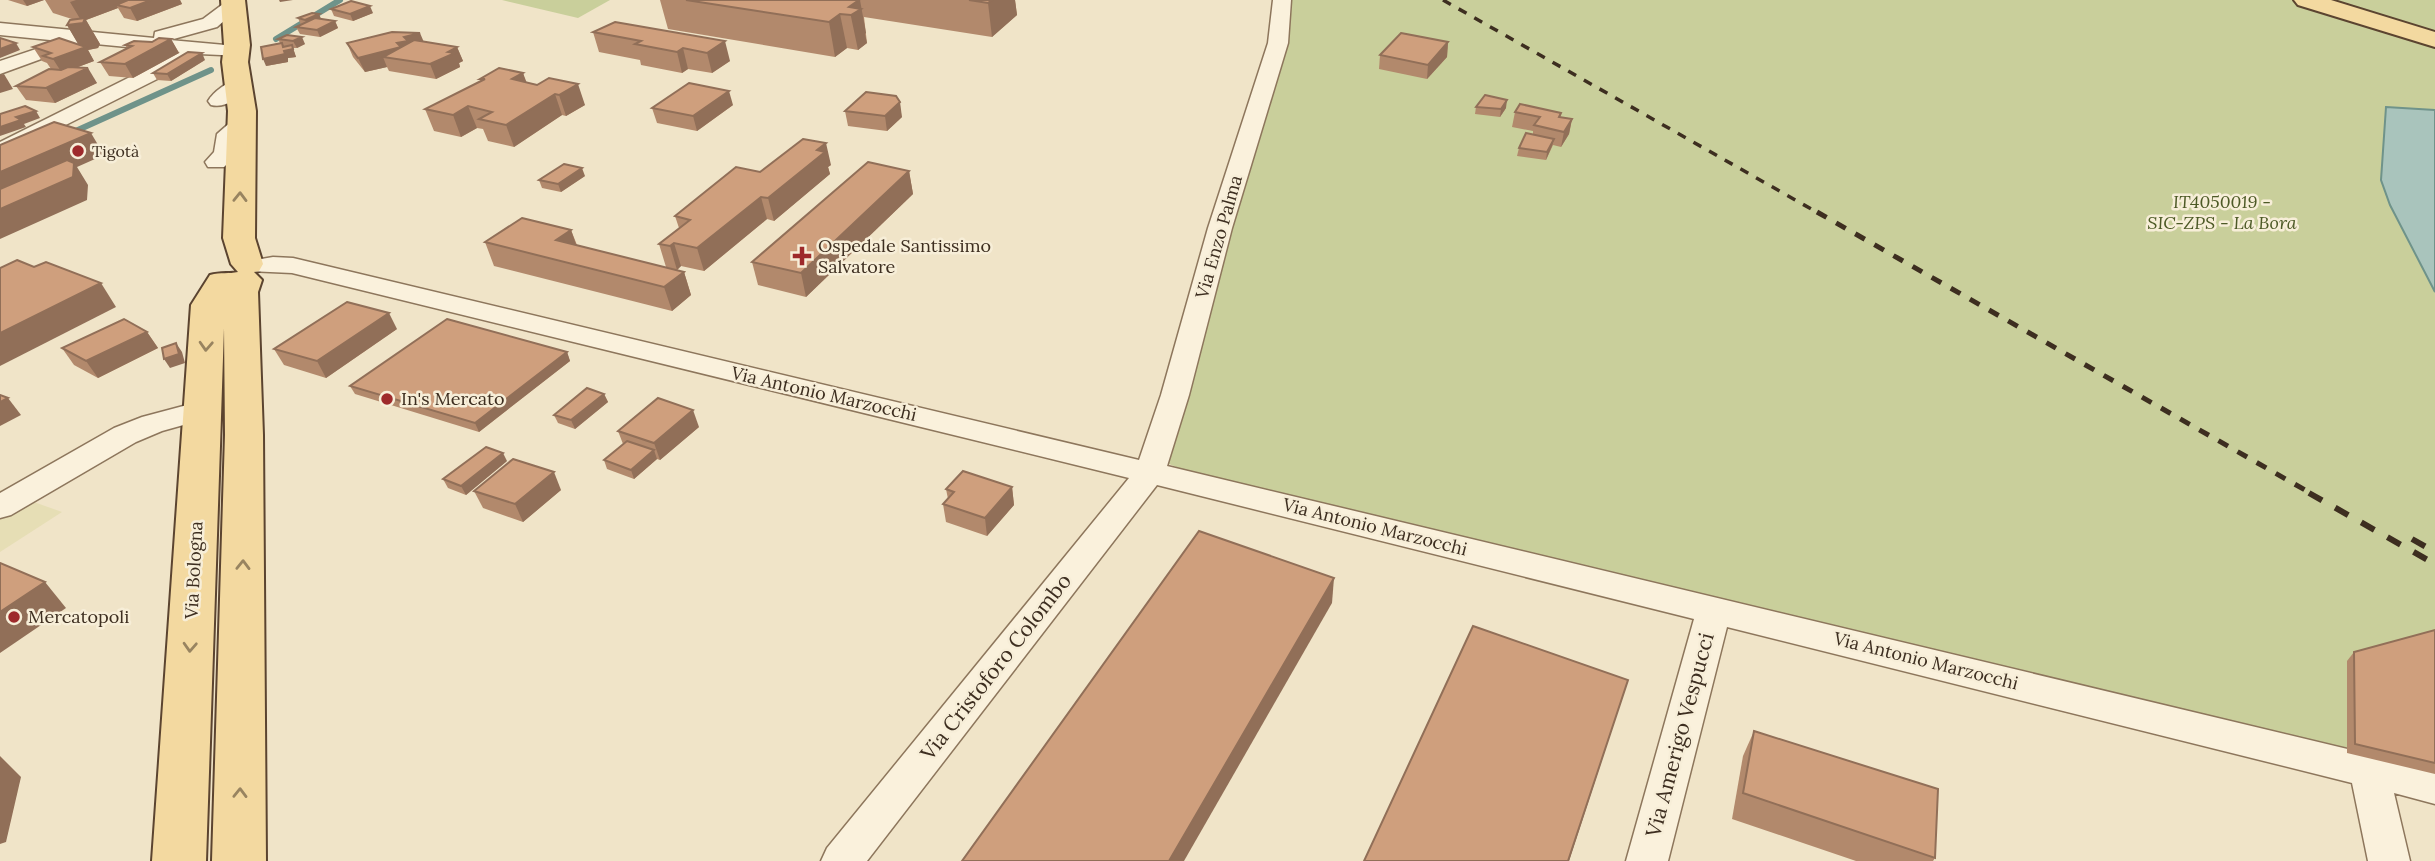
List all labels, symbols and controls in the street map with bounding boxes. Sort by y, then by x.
place label: Tigotà [92,141,139,161]
marker: Tigotà [70,143,86,159]
street label: Via Enzo Palma [1190,172,1247,302]
park label: IT4050019 - SIC-ZPS - La Bora [2147,190,2297,234]
one-way arrow [232,191,247,202]
place label: Ospedale Santissimo Salvatore [818,234,991,278]
marker: Ospedale Santissimo Salvatore [792,246,812,266]
one-way arrow [199,341,214,352]
street label: Via Antonio Marzocchi [728,361,919,426]
place label: In's Mercato [401,387,504,410]
marker: In's Mercato [379,391,395,407]
street label: Via Antonio Marzocchi [1279,492,1470,561]
street label: Via Bologna [179,520,208,620]
one-way arrow [235,560,250,571]
street label: Via Cristoforo Colombo [914,568,1077,766]
place label: Mercatopoli [28,605,129,628]
marker: Mercatopoli [6,609,22,625]
street label: Via Antonio Marzocchi [1830,626,2021,695]
street label: Via Amerigo Vespucci [1639,630,1720,841]
one-way arrow [183,642,198,653]
one-way arrow [232,787,248,798]

